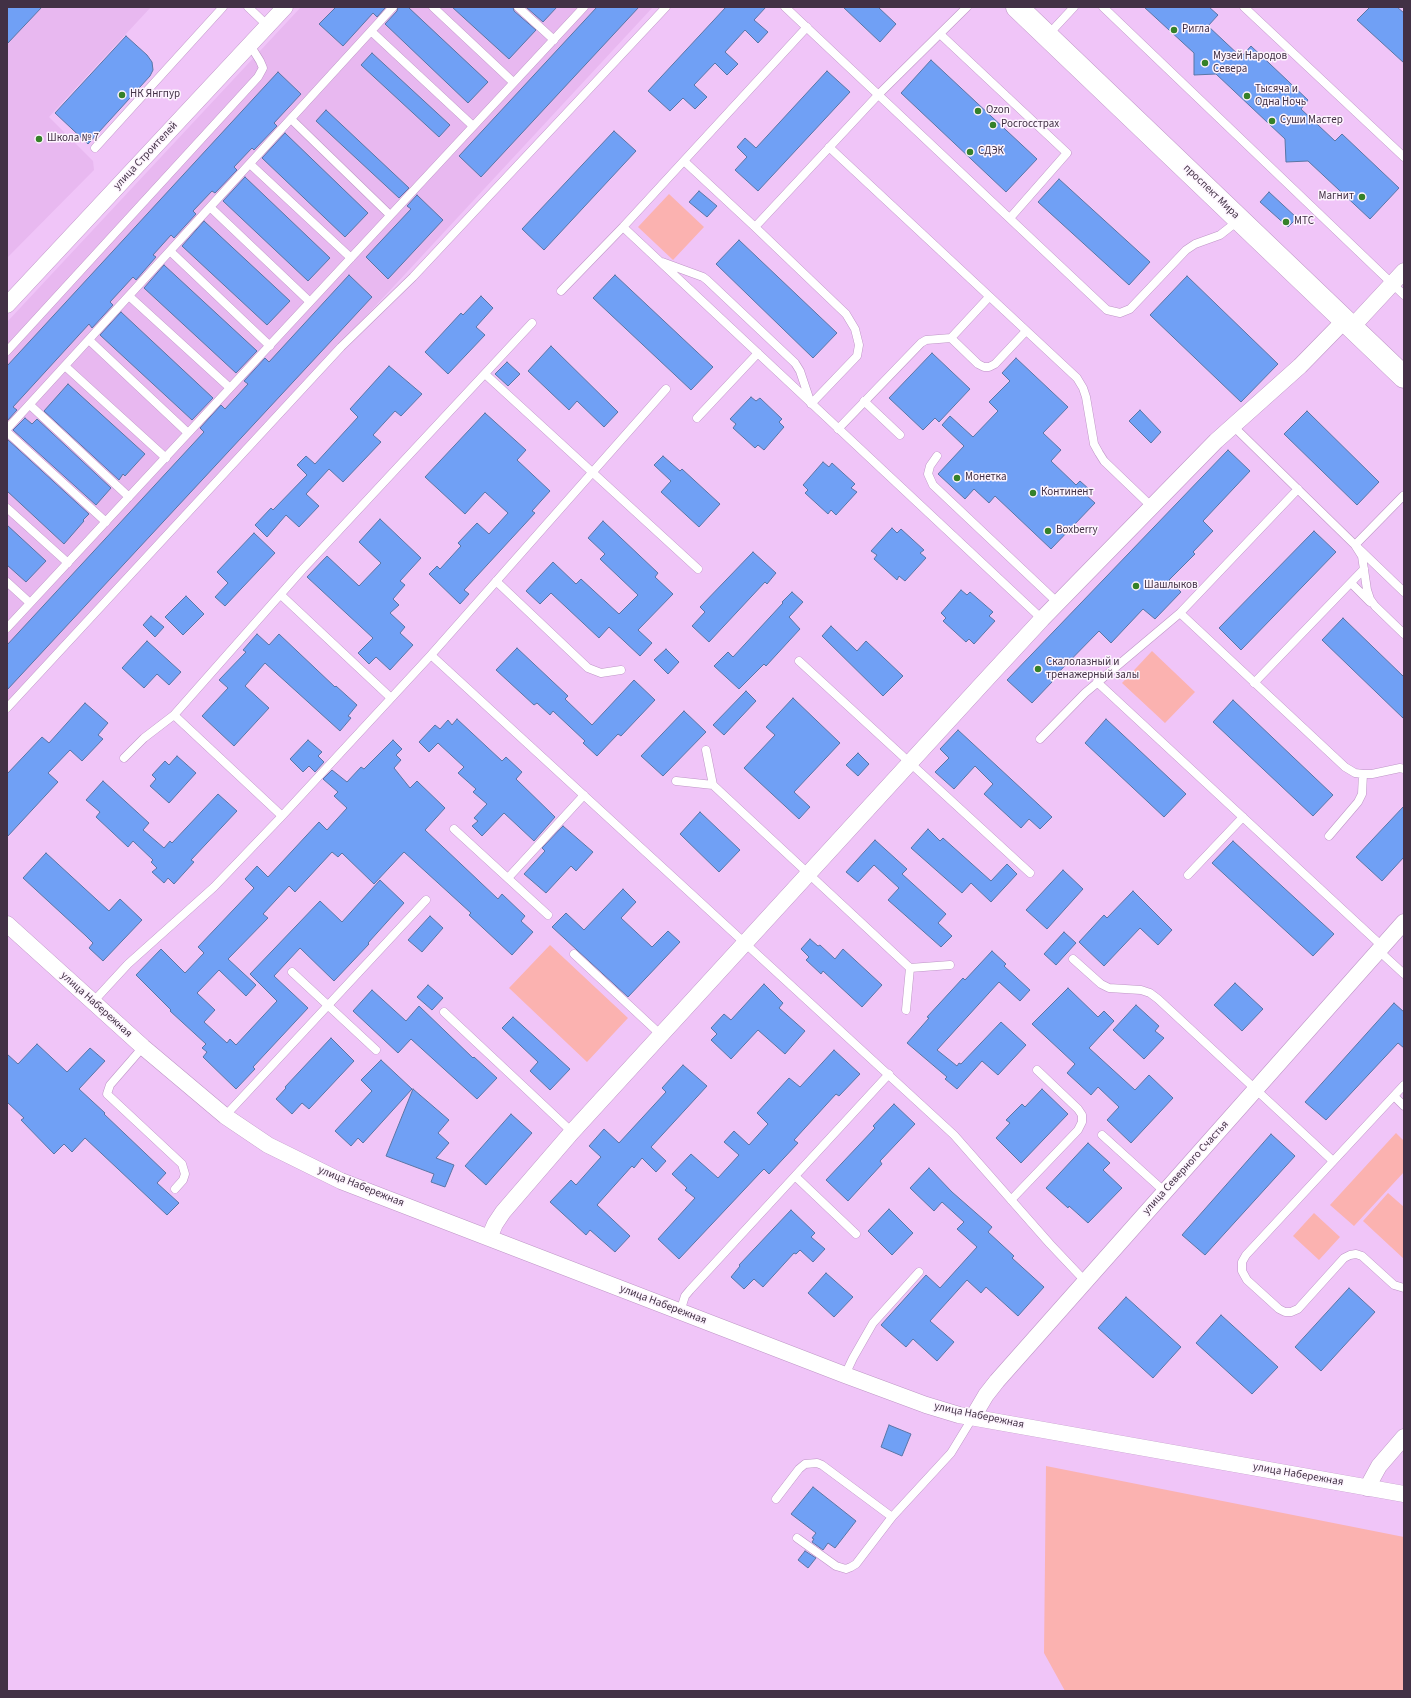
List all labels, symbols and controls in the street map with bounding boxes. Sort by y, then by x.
place label: Ригла [1182,23,1210,37]
marker: Ригла [1169,25,1179,35]
place label: Музей Народов Севера [1213,50,1287,76]
marker: Музей Народов Севера [1200,58,1210,68]
place label: Тысяча и Одна Ночь [1255,83,1306,109]
place label: НК Янгпур [130,88,180,102]
marker: НК Янгпур [117,90,127,100]
marker: Тысяча и Одна Ночь [1242,91,1252,101]
place label: Ozon [986,104,1010,118]
marker: Ozon [973,106,983,116]
place label: Суши Мастер [1280,114,1343,128]
marker: Суши Мастер [1267,116,1277,126]
place label: Росгосстрах [1001,118,1059,132]
street label: улица Строителей [111,119,181,193]
marker: Росгосстрах [988,120,998,130]
place label: Школа № 7 [47,132,99,146]
marker: Школа № 7 [34,134,44,144]
place label: СДЭК [978,145,1004,159]
marker: СДЭК [965,147,975,157]
street label: проспект Мира [1180,162,1242,222]
place label: Магнит [1318,190,1354,204]
marker: Магнит [1357,192,1367,202]
place label: МТС [1294,215,1314,229]
marker: МТС [1281,217,1291,227]
place label: Монетка [965,471,1006,485]
marker: Монетка [952,473,962,483]
place label: Континент [1041,486,1094,500]
marker: Континент [1028,488,1038,498]
place label: Boxberry [1056,524,1098,538]
marker: Boxberry [1043,526,1053,536]
place label: Шашлыков [1144,579,1197,593]
marker: Шашлыков [1131,581,1141,591]
place label: Скалолазный и тренажерный залы [1046,656,1139,682]
marker: Скалолазный и тренажерный залы [1033,664,1043,674]
street label: улица Набережная [58,969,134,1041]
street label: улица Северного Счастья [1140,1118,1232,1218]
street label: улица Набережная [316,1164,406,1210]
street label: улица Набережная [618,1282,708,1328]
street label: улица Набережная [933,1400,1025,1432]
street label: улица Набережная [1252,1461,1344,1489]

